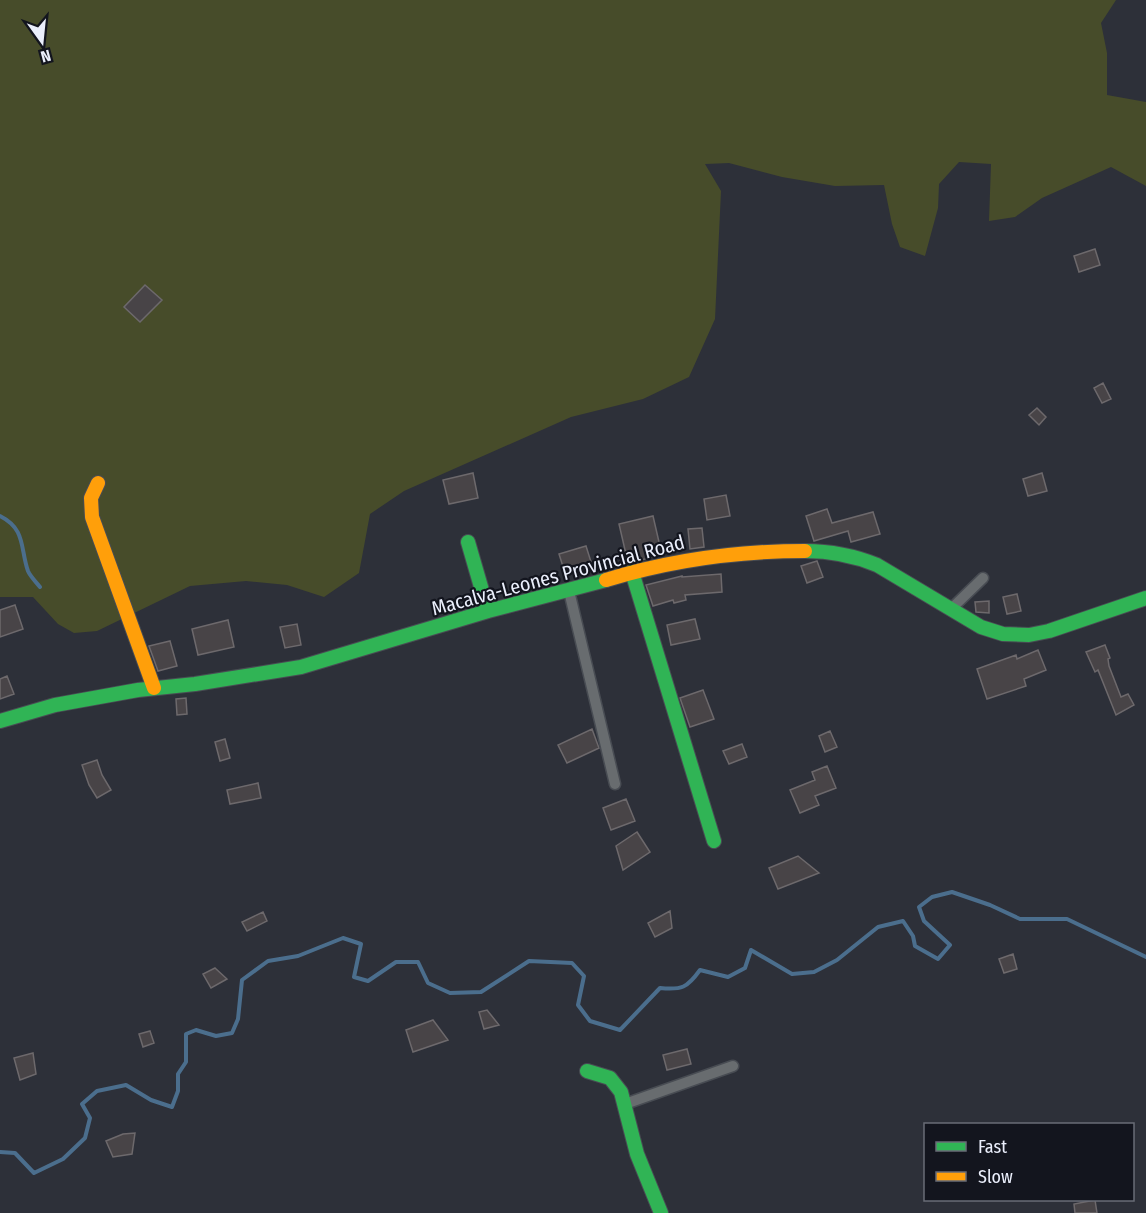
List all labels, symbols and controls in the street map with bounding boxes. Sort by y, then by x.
north arrow [12,12,72,72]
text: N [39,46,53,66]
street label: Macalva-Leones Provincial Road [429,530,687,620]
legend [924,1123,1134,1201]
text: Fast [978,1136,1007,1158]
text: Slow [978,1166,1013,1188]

